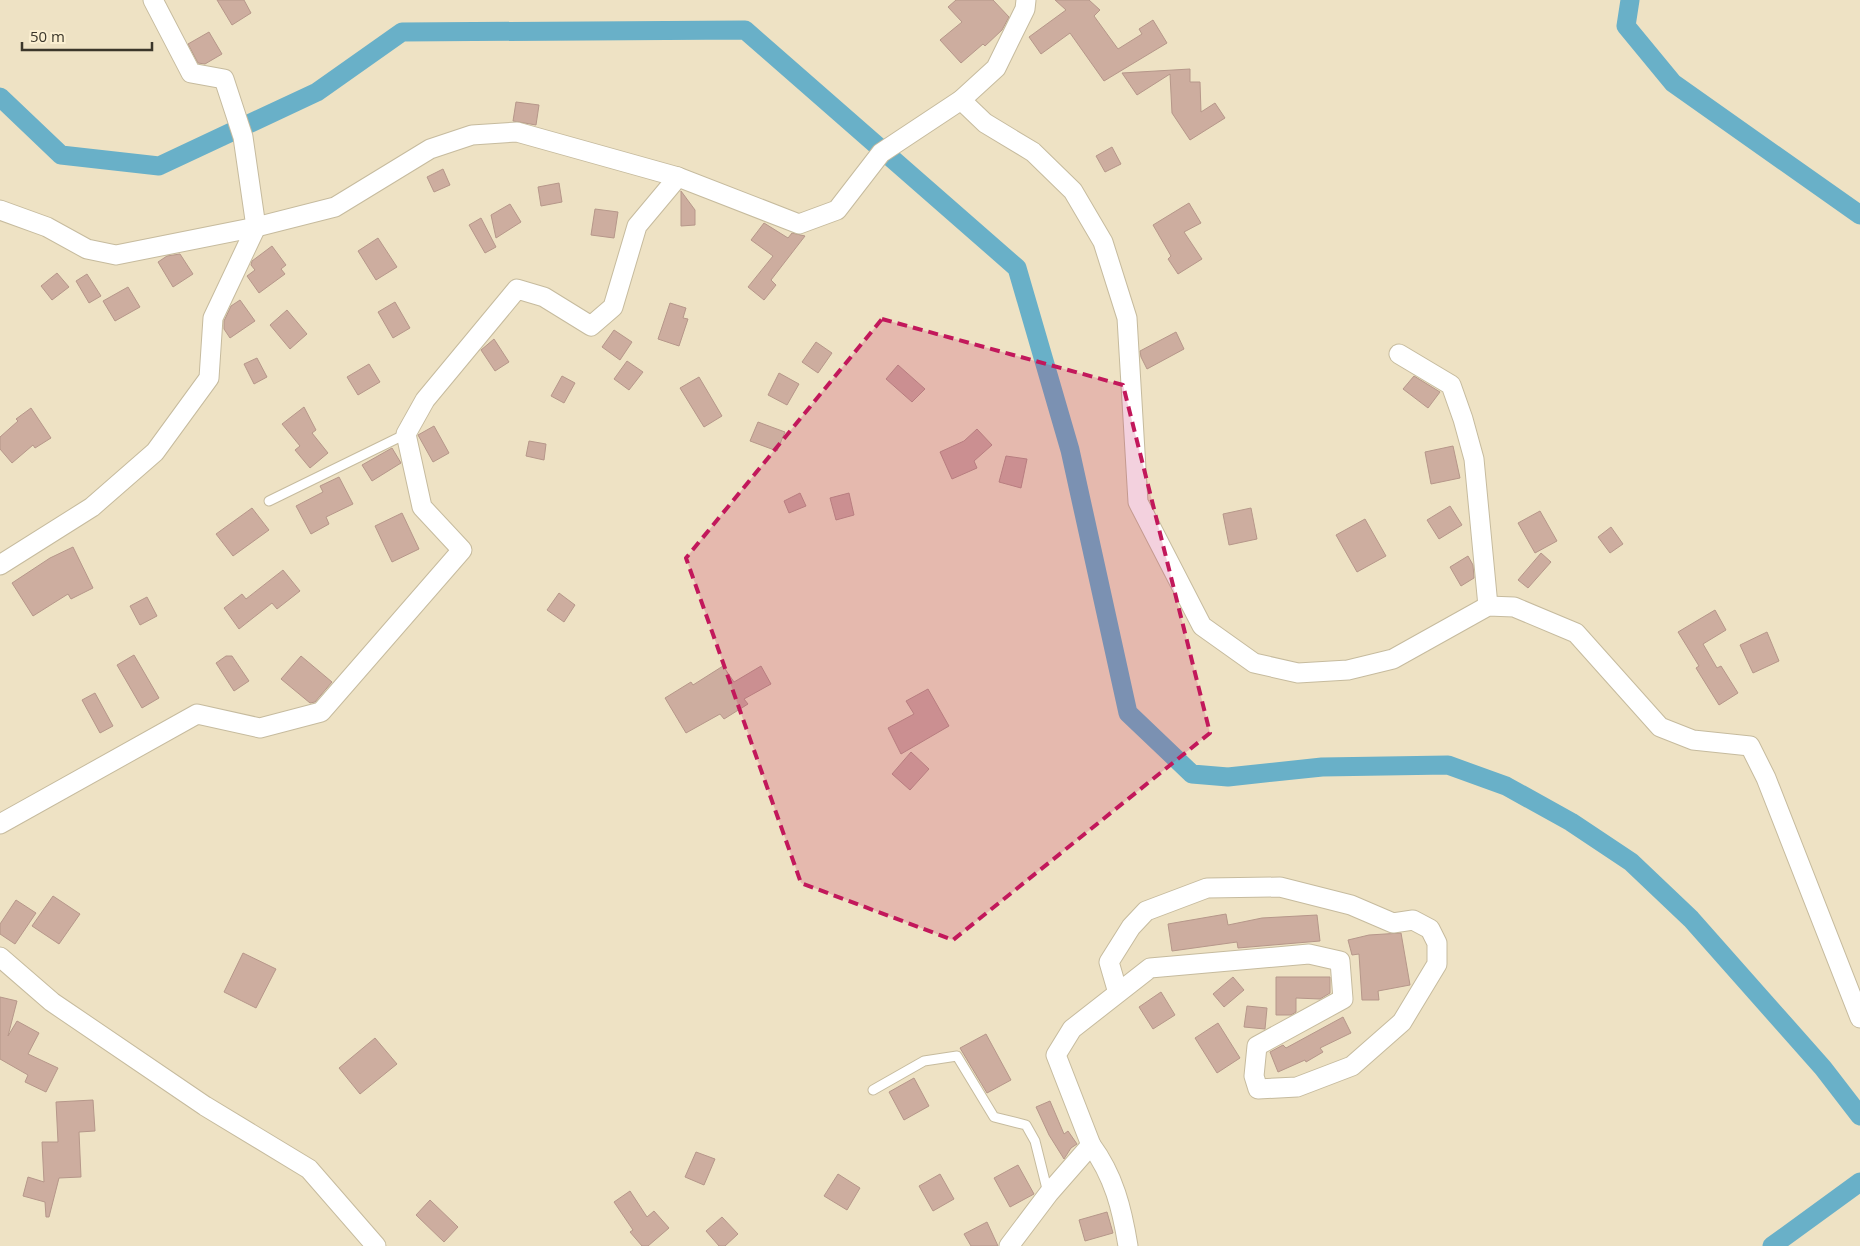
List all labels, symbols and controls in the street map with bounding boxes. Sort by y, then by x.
scale bar [22,20,152,52]
text: 50 m [30,26,65,46]

